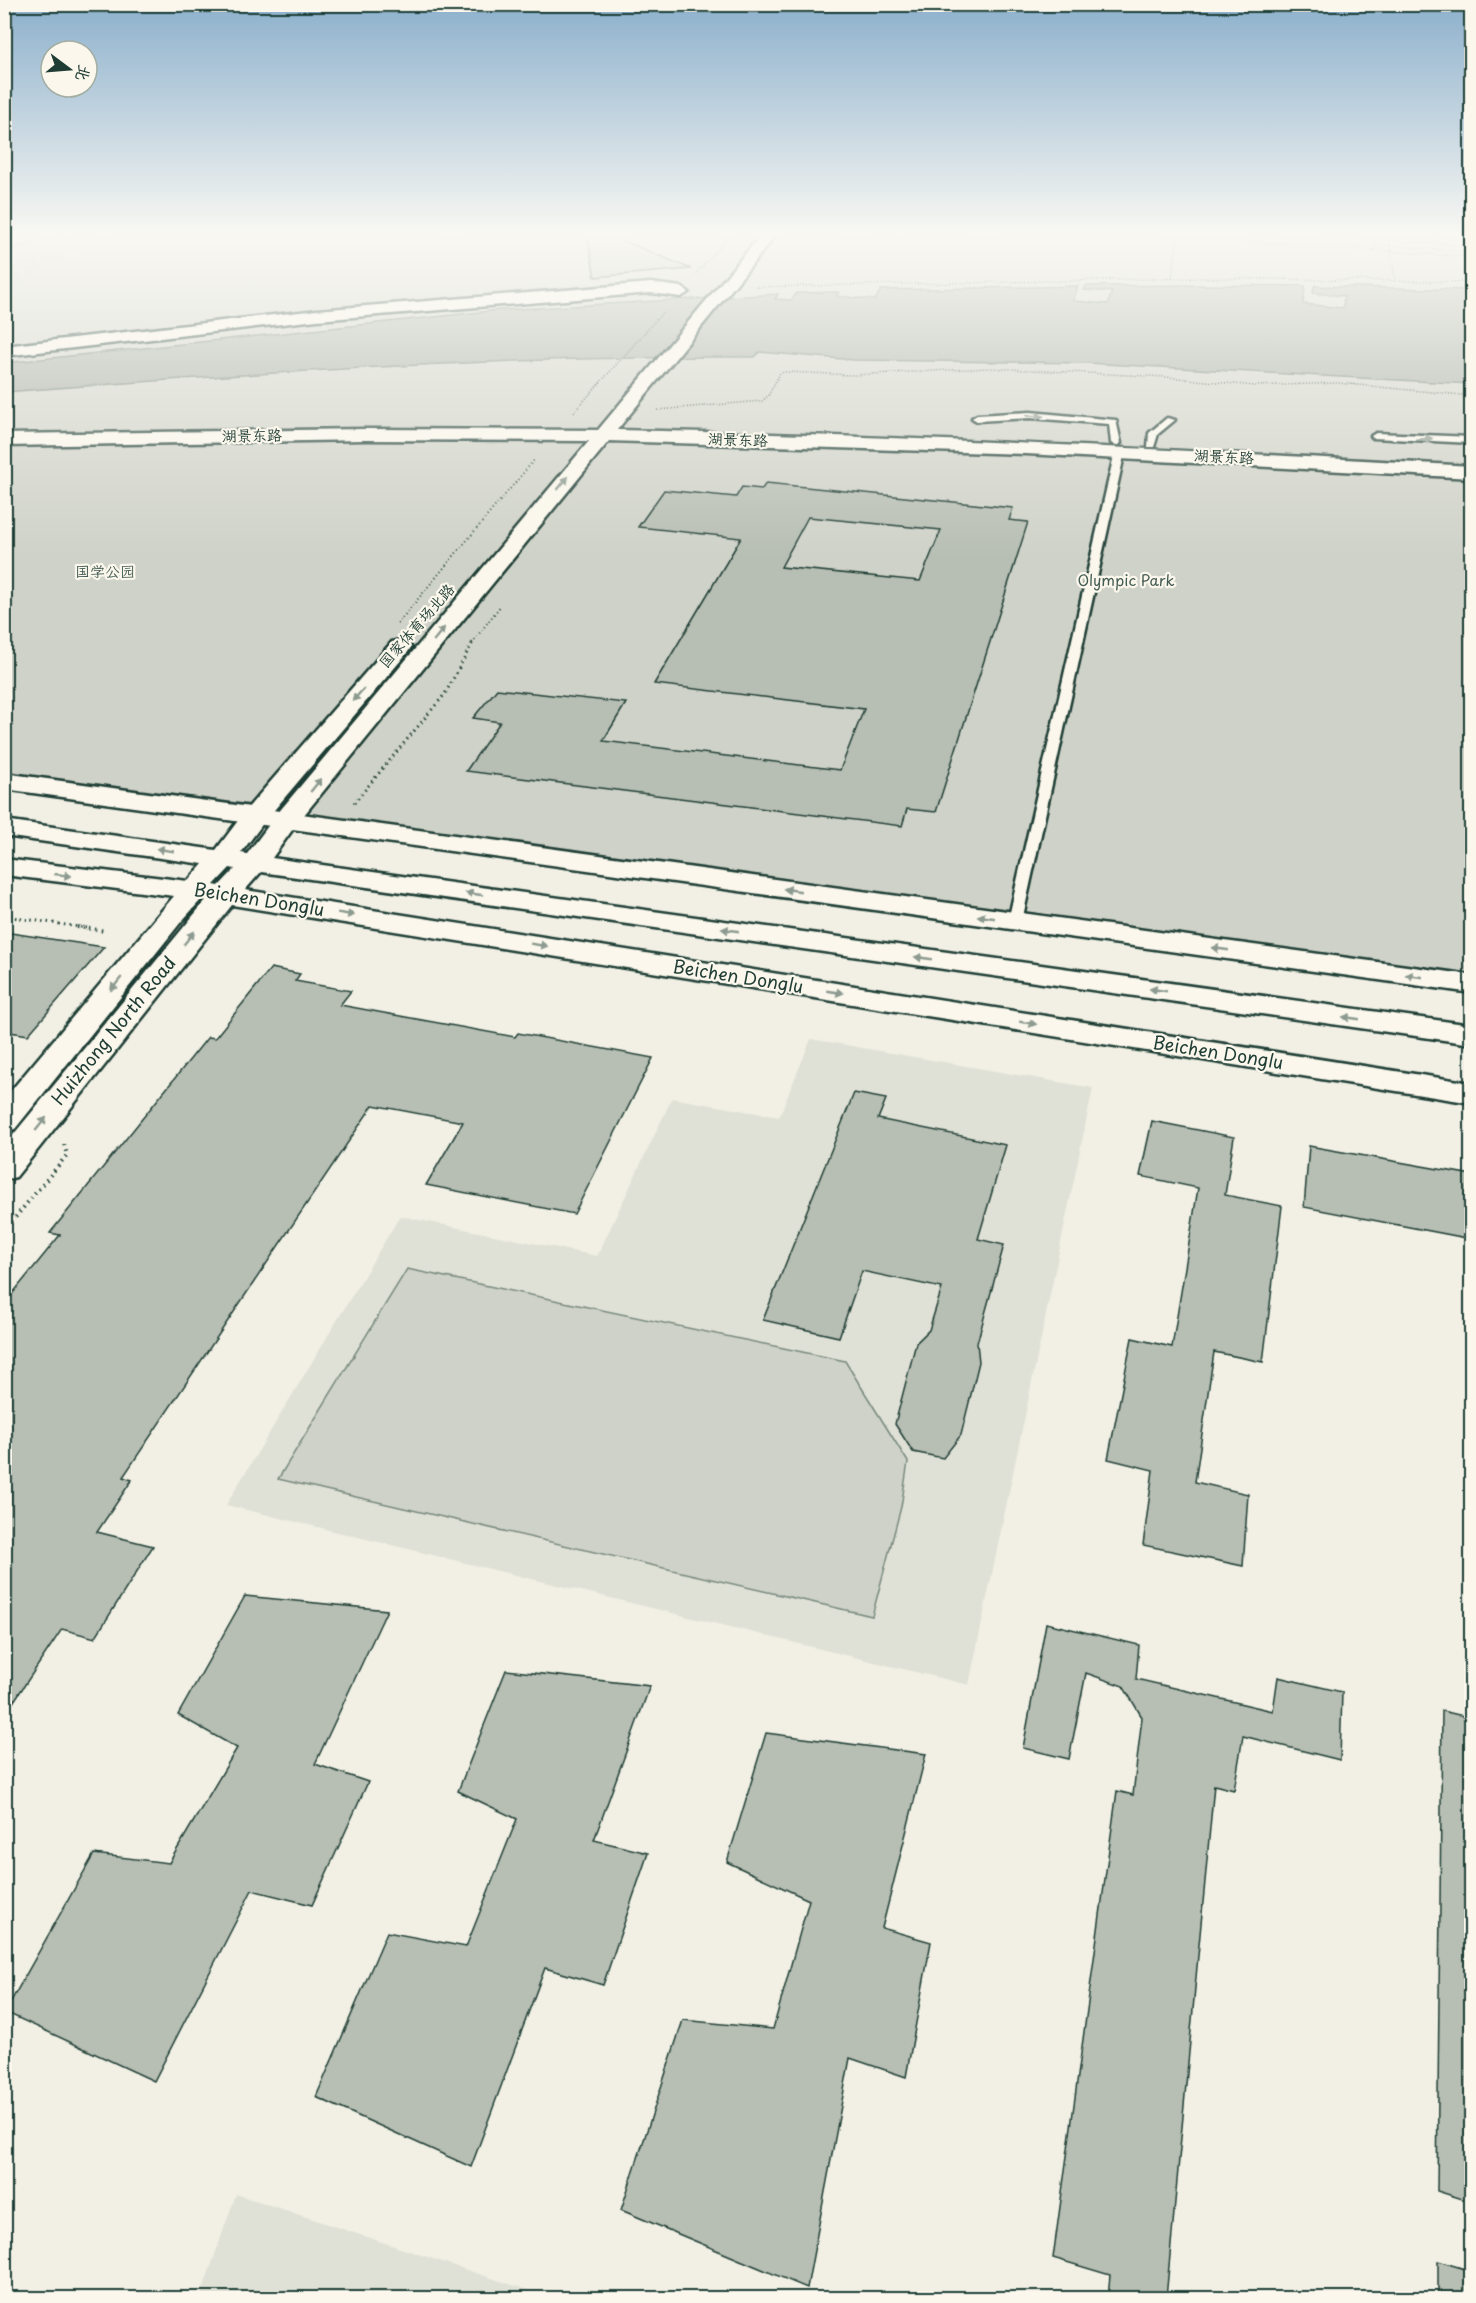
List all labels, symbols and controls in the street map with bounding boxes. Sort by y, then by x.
north arrow [39,39,99,99]
text: 北 [71,62,98,84]
one-way arrow [1025,412,1044,421]
street label: 湖景东路 [222,422,282,447]
street label: 湖景东路 [708,426,768,451]
one-way arrow [1414,434,1433,444]
street label: 湖景东路 [1194,442,1255,469]
one-way arrow [556,476,569,491]
park label: 国学公园 [75,559,135,582]
park label: Olympic Park [1077,568,1175,591]
street label: 国家体育场北路 [373,578,459,672]
one-way arrow [433,626,446,642]
one-way arrow [352,687,365,703]
one-way arrow [309,777,321,792]
one-way arrow [155,845,174,854]
one-way arrow [53,870,72,880]
street label: Beichen Donglu [192,875,327,922]
one-way arrow [783,886,802,895]
one-way arrow [465,890,484,899]
one-way arrow [337,910,356,919]
one-way arrow [976,912,995,921]
one-way arrow [721,926,740,935]
one-way arrow [182,931,194,946]
one-way arrow [529,940,548,949]
one-way arrow [1211,945,1230,954]
street label: Huizhong North Road [44,950,181,1110]
street label: Beichen Donglu [671,952,806,999]
one-way arrow [914,953,933,962]
one-way arrow [1404,971,1423,981]
one-way arrow [111,976,123,991]
one-way arrow [1148,986,1167,995]
one-way arrow [826,988,845,997]
one-way arrow [1342,1013,1361,1022]
one-way arrow [1018,1018,1037,1027]
street label: Beichen Donglu [1151,1028,1286,1075]
one-way arrow [34,1116,46,1131]

